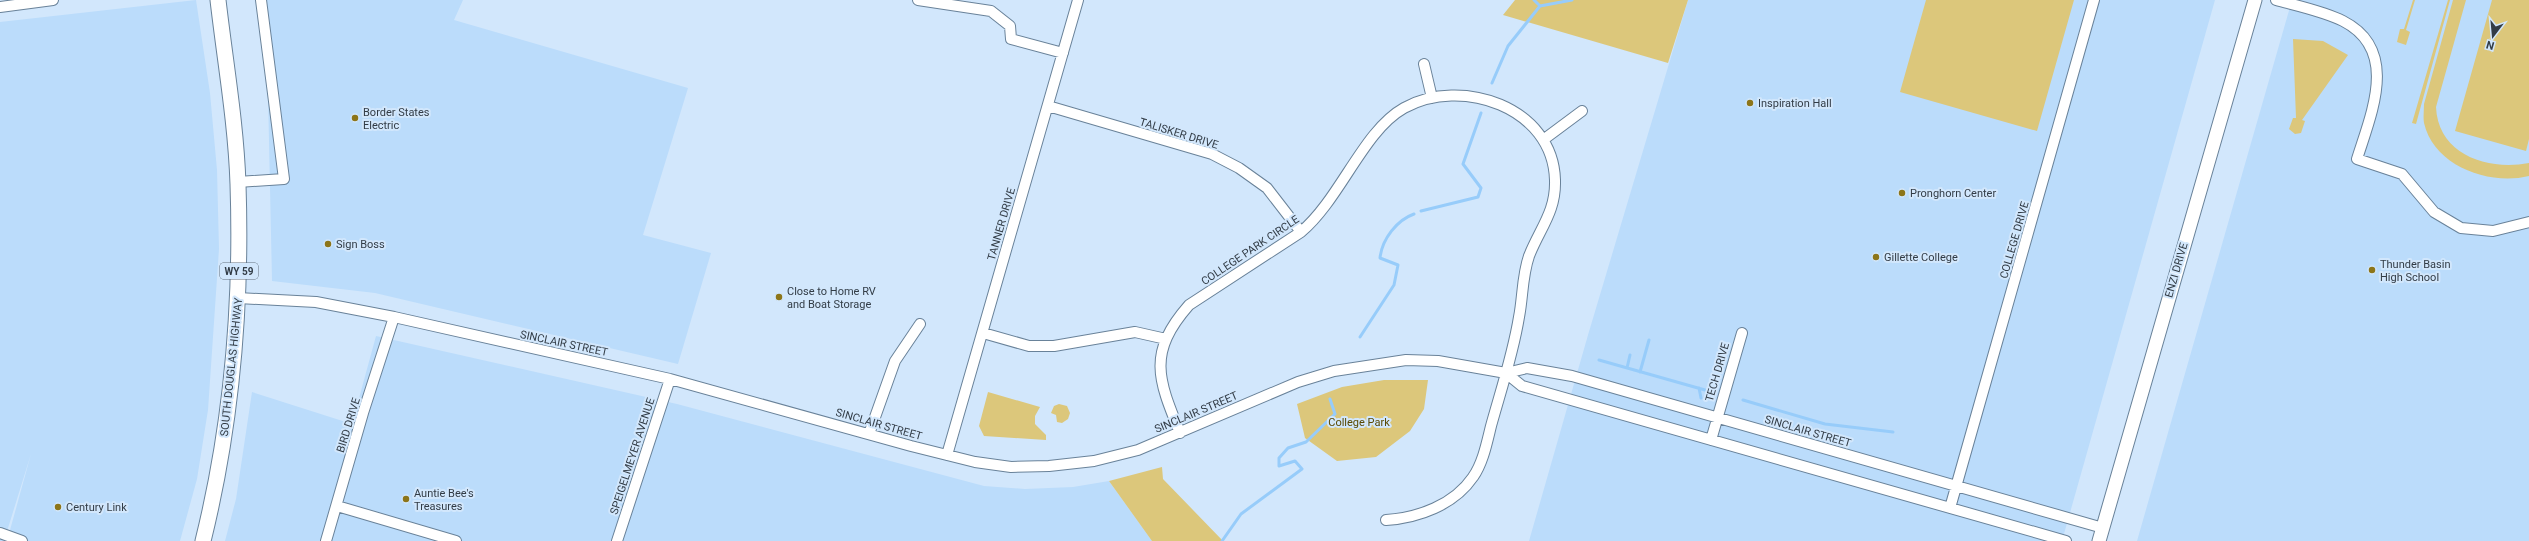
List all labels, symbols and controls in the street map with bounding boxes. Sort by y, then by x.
north arrow [2473,16,2513,56]
text: N [2485,38,2496,52]
place label: Inspiration Hall [1758,97,1832,110]
marker: Inspiration Hall [1745,98,1755,108]
place label: Border States Electric [363,106,430,132]
marker: Border States Electric [350,113,360,123]
street label: TALISKER DRIVE [1138,115,1220,152]
street label: TANNER DRIVE [985,186,1018,262]
place label: Pronghorn Center [1910,187,1996,200]
marker: Pronghorn Center [1897,188,1907,198]
street label: COLLEGE DRIVE [1997,200,2032,280]
street label: COLLEGE PARK CIRCLE [1199,213,1302,288]
place label: Sign Boss [336,238,385,251]
marker: Sign Boss [323,239,333,249]
street label: ENZI DRIVE [2162,241,2191,299]
place label: Gillette College [1884,251,1958,264]
marker: Gillette College [1871,252,1881,262]
place label: Thunder Basin High School [2380,258,2451,284]
road number: WY 59 [220,263,258,279]
marker: Thunder Basin High School [2367,265,2377,275]
place label: Close to Home RV and Boat Storage [787,285,876,311]
marker: Close to Home RV and Boat Storage [774,292,784,302]
street label: SOUTH DOUGLAS HIGHWAY [218,297,245,437]
street label: SINCLAIR STREET [519,328,609,359]
street label: TECH DRIVE [1703,341,1732,403]
street label: SINCLAIR STREET [1153,389,1240,436]
street label: BIRD DRIVE [334,396,363,454]
street label: SPEIGELMEYER AVENUE [607,396,657,516]
street label: SINCLAIR STREET [834,406,924,443]
street label: SINCLAIR STREET [1763,413,1853,450]
park label: College Park [1328,416,1390,429]
place label: Auntie Bee's Treasures [414,487,474,513]
marker: Auntie Bee's Treasures [401,494,411,504]
place label: Century Link [66,501,127,514]
marker: Century Link [53,502,63,512]

